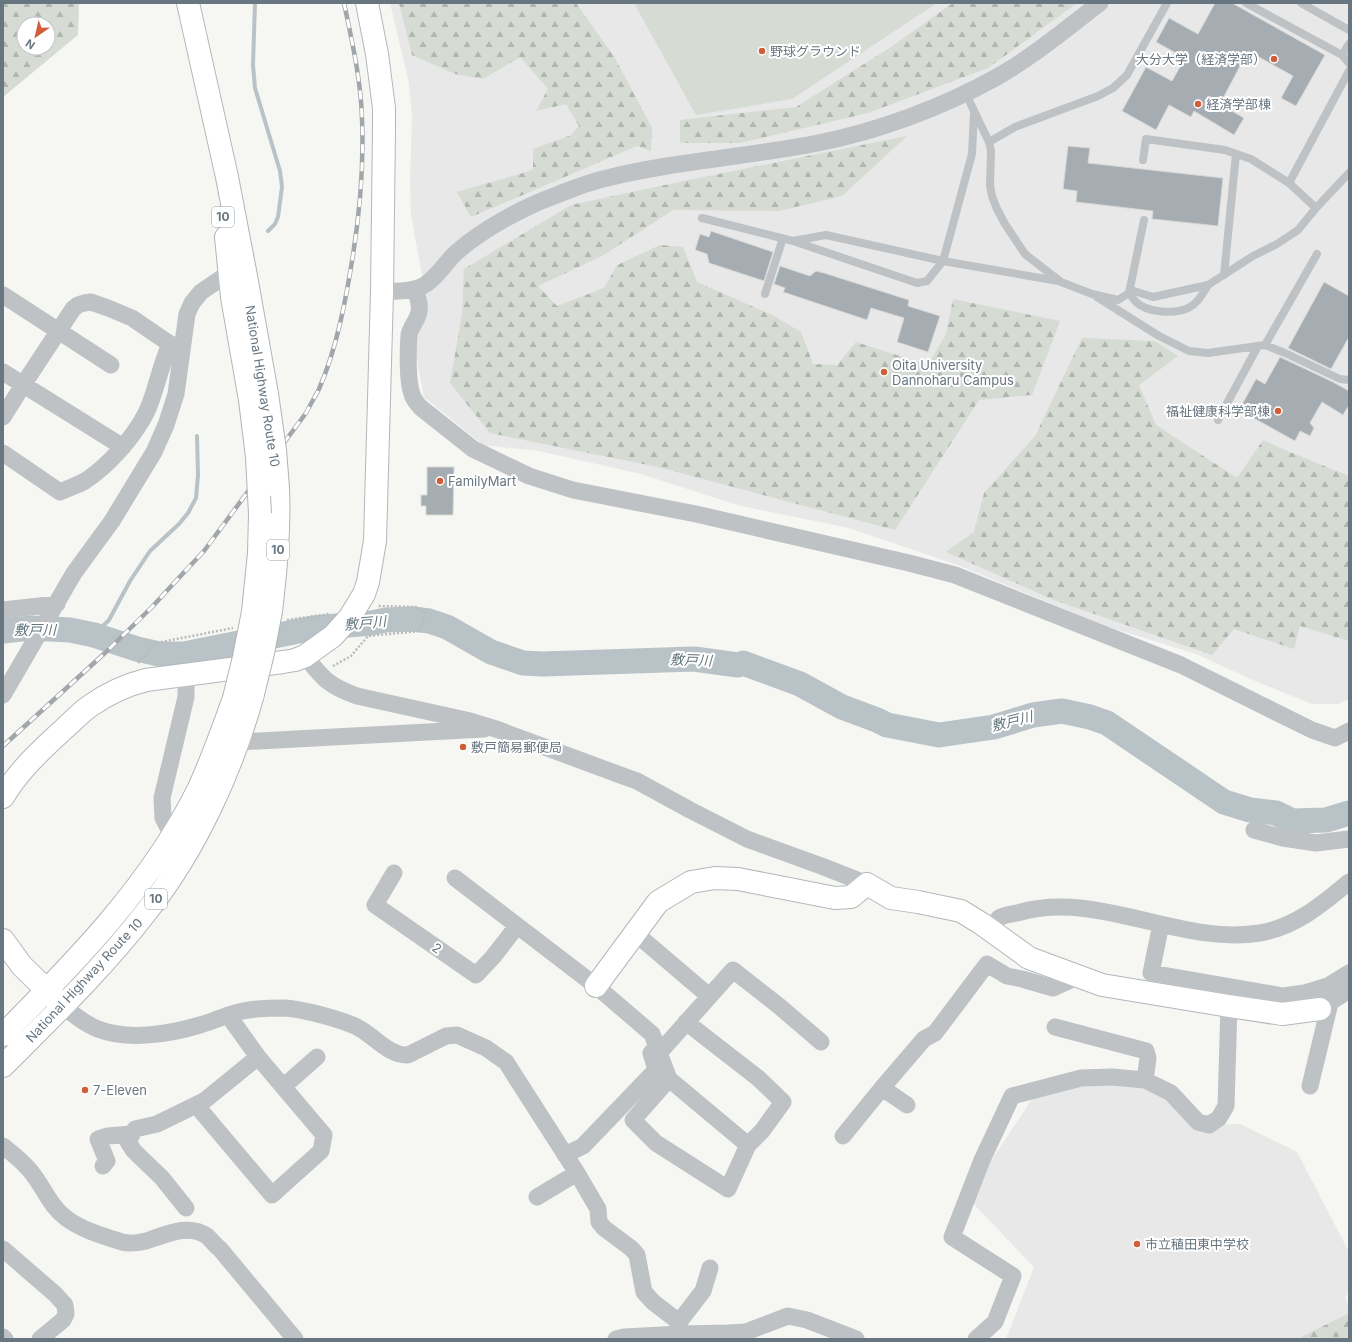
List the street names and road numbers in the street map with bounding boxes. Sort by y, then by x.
road number: 10 [212,207,234,227]
street label: National Highway Route 10 [242,304,284,468]
road number: 10 [267,540,289,560]
road number: 10 [145,889,167,909]
street label: National Highway Route 10 [22,915,146,1045]
street label: 2 [429,939,445,957]

